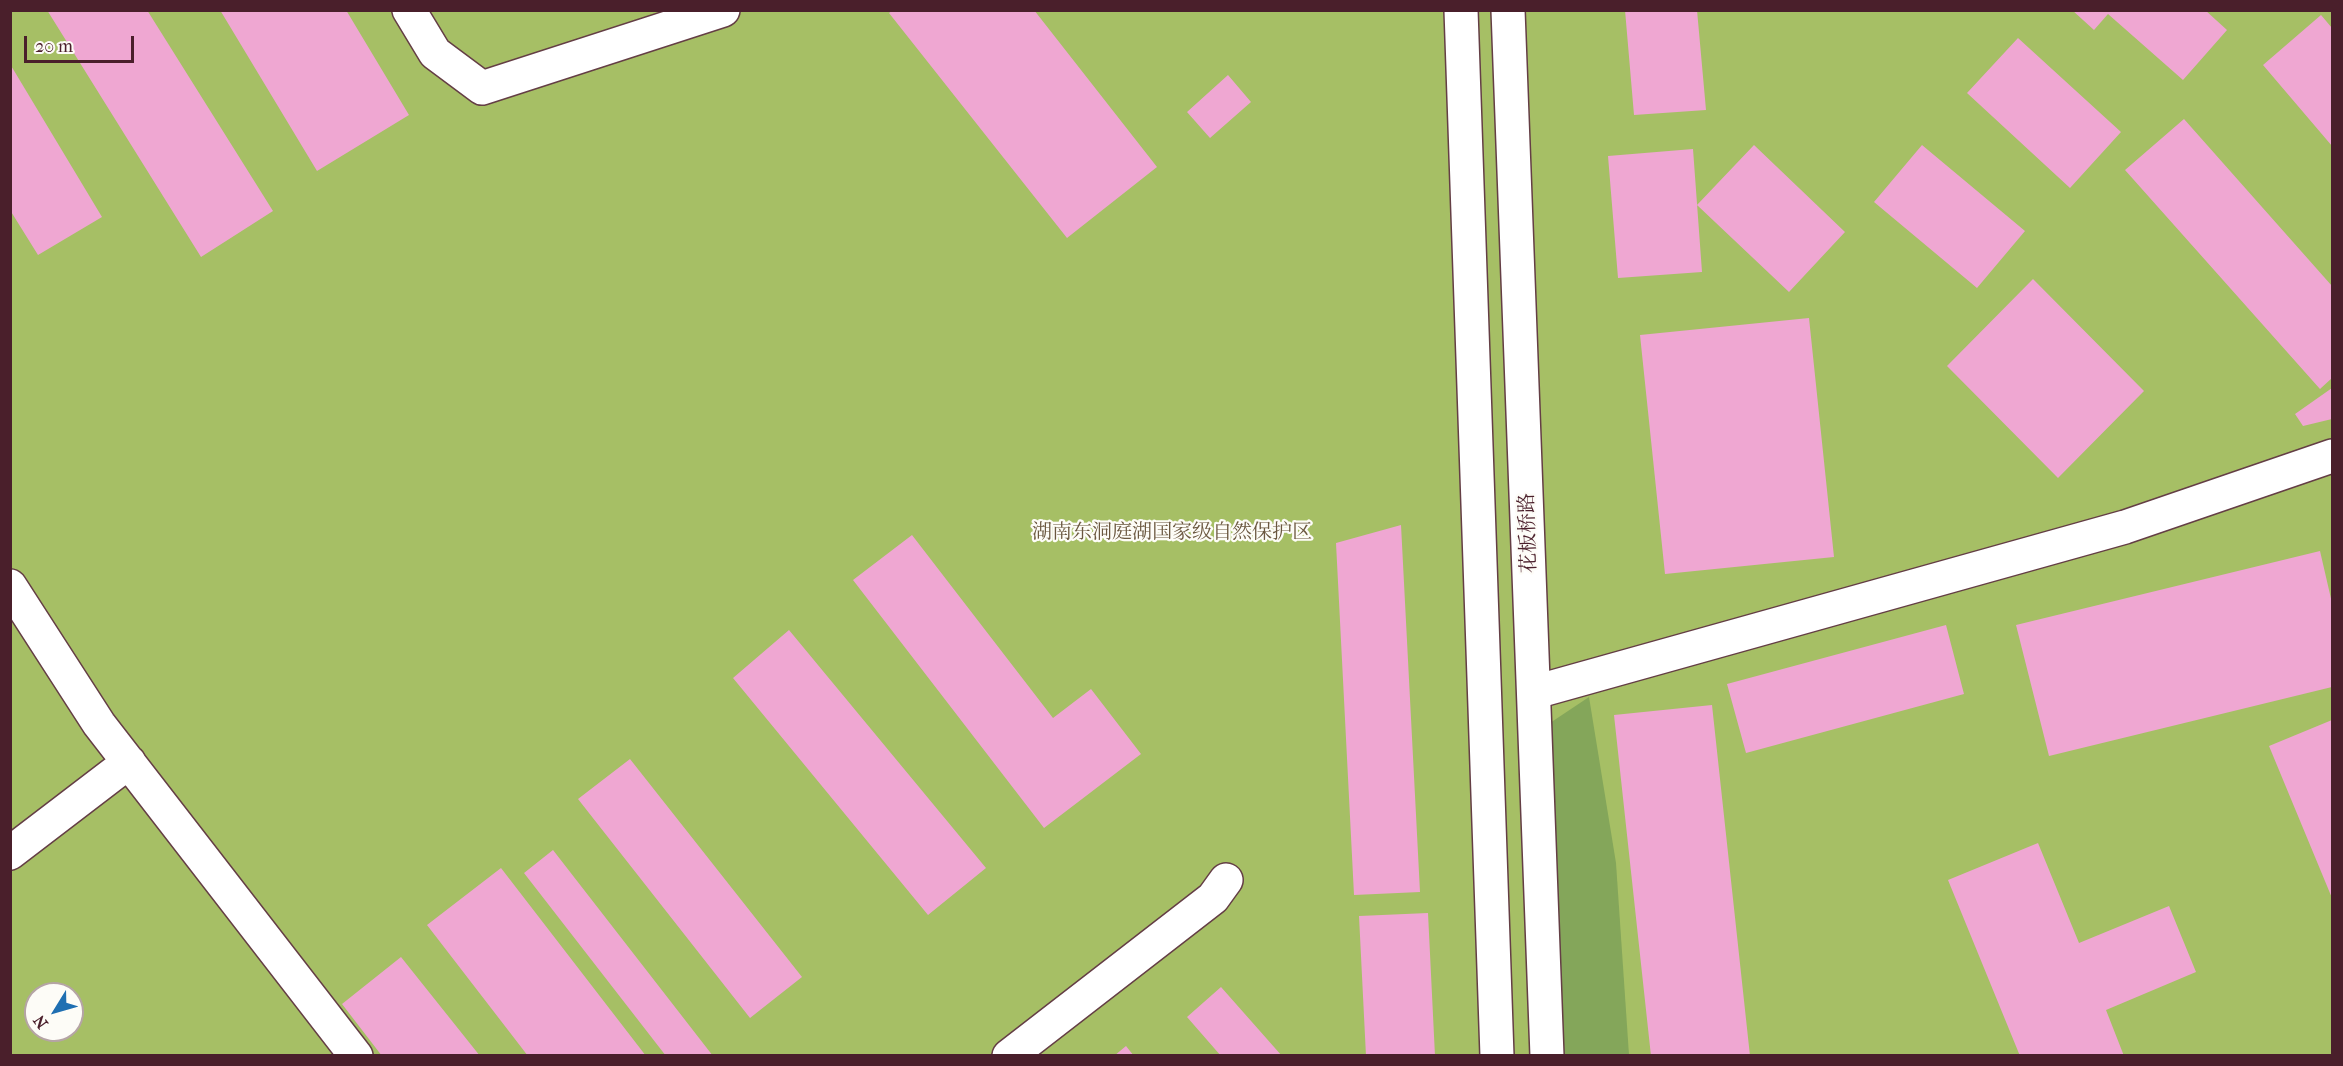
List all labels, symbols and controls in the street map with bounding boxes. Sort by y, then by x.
scale bar [27,24,136,62]
text: 20 m [35,36,73,57]
street label: 花板桥路 [1516,493,1542,573]
park label: 湖南东洞庭湖国家级自然保护区 [1032,521,1312,545]
north arrow [24,982,84,1042]
text: N [30,1011,52,1033]

